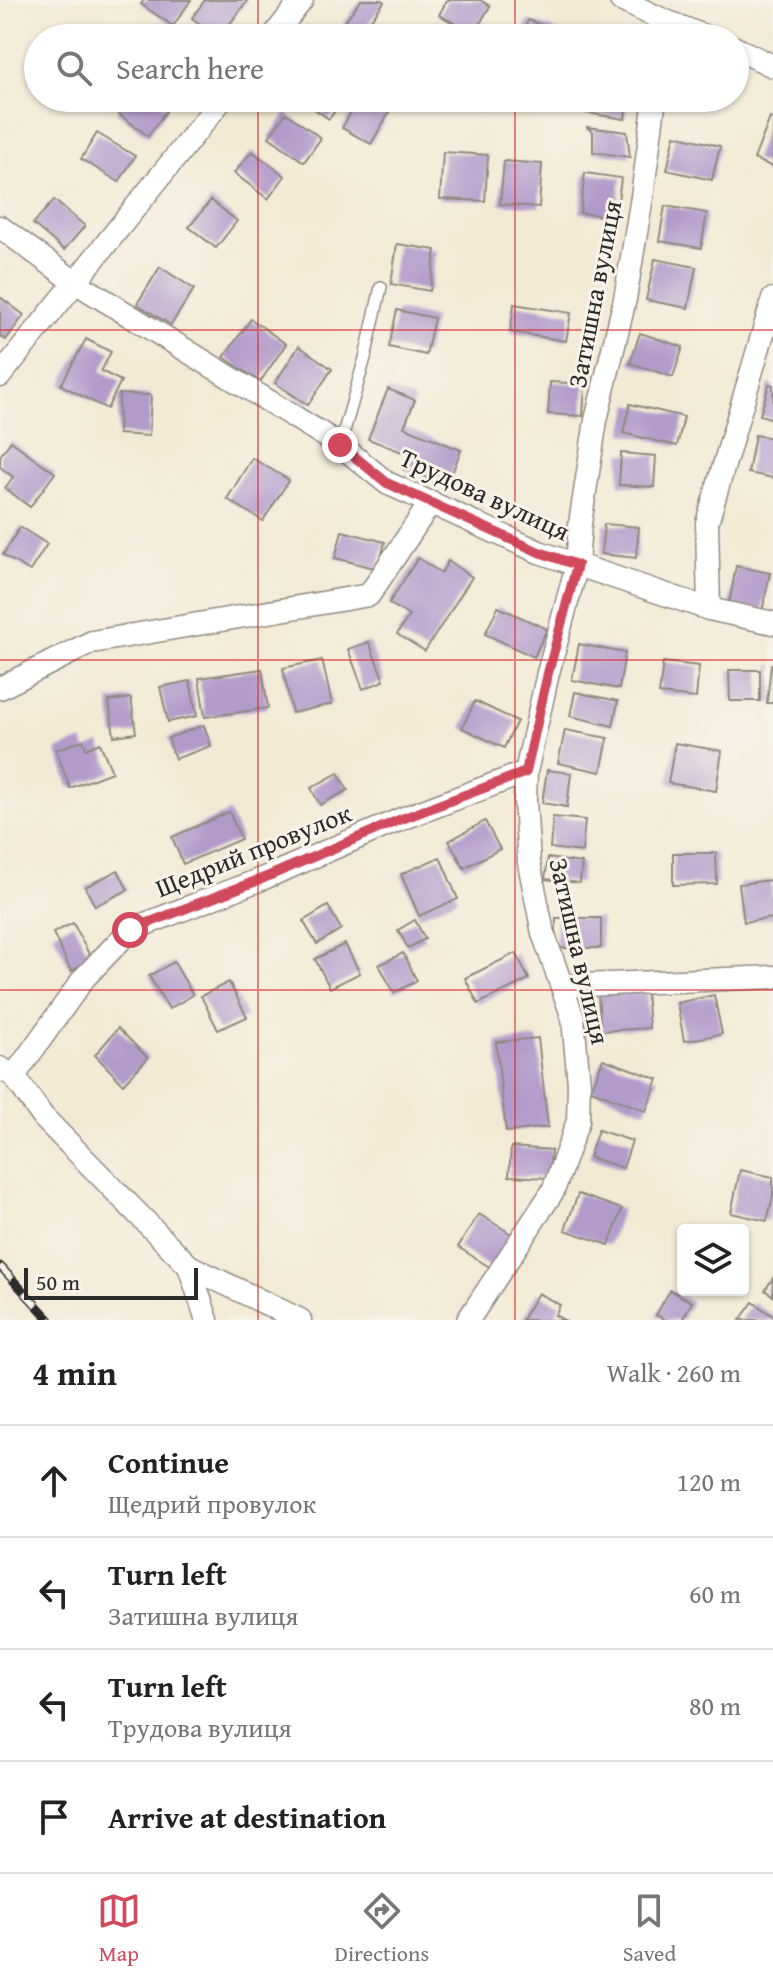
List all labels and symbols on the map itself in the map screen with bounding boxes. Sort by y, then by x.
street label: Затишна вулиця [557,197,631,391]
route end [322,427,358,463]
street label: Трудова вулиця [394,438,576,550]
street label: Щедрий провулок [149,793,357,907]
street label: Затишна вулиця [540,854,620,1048]
route start [112,912,148,948]
scale bar [24,1264,198,1300]

